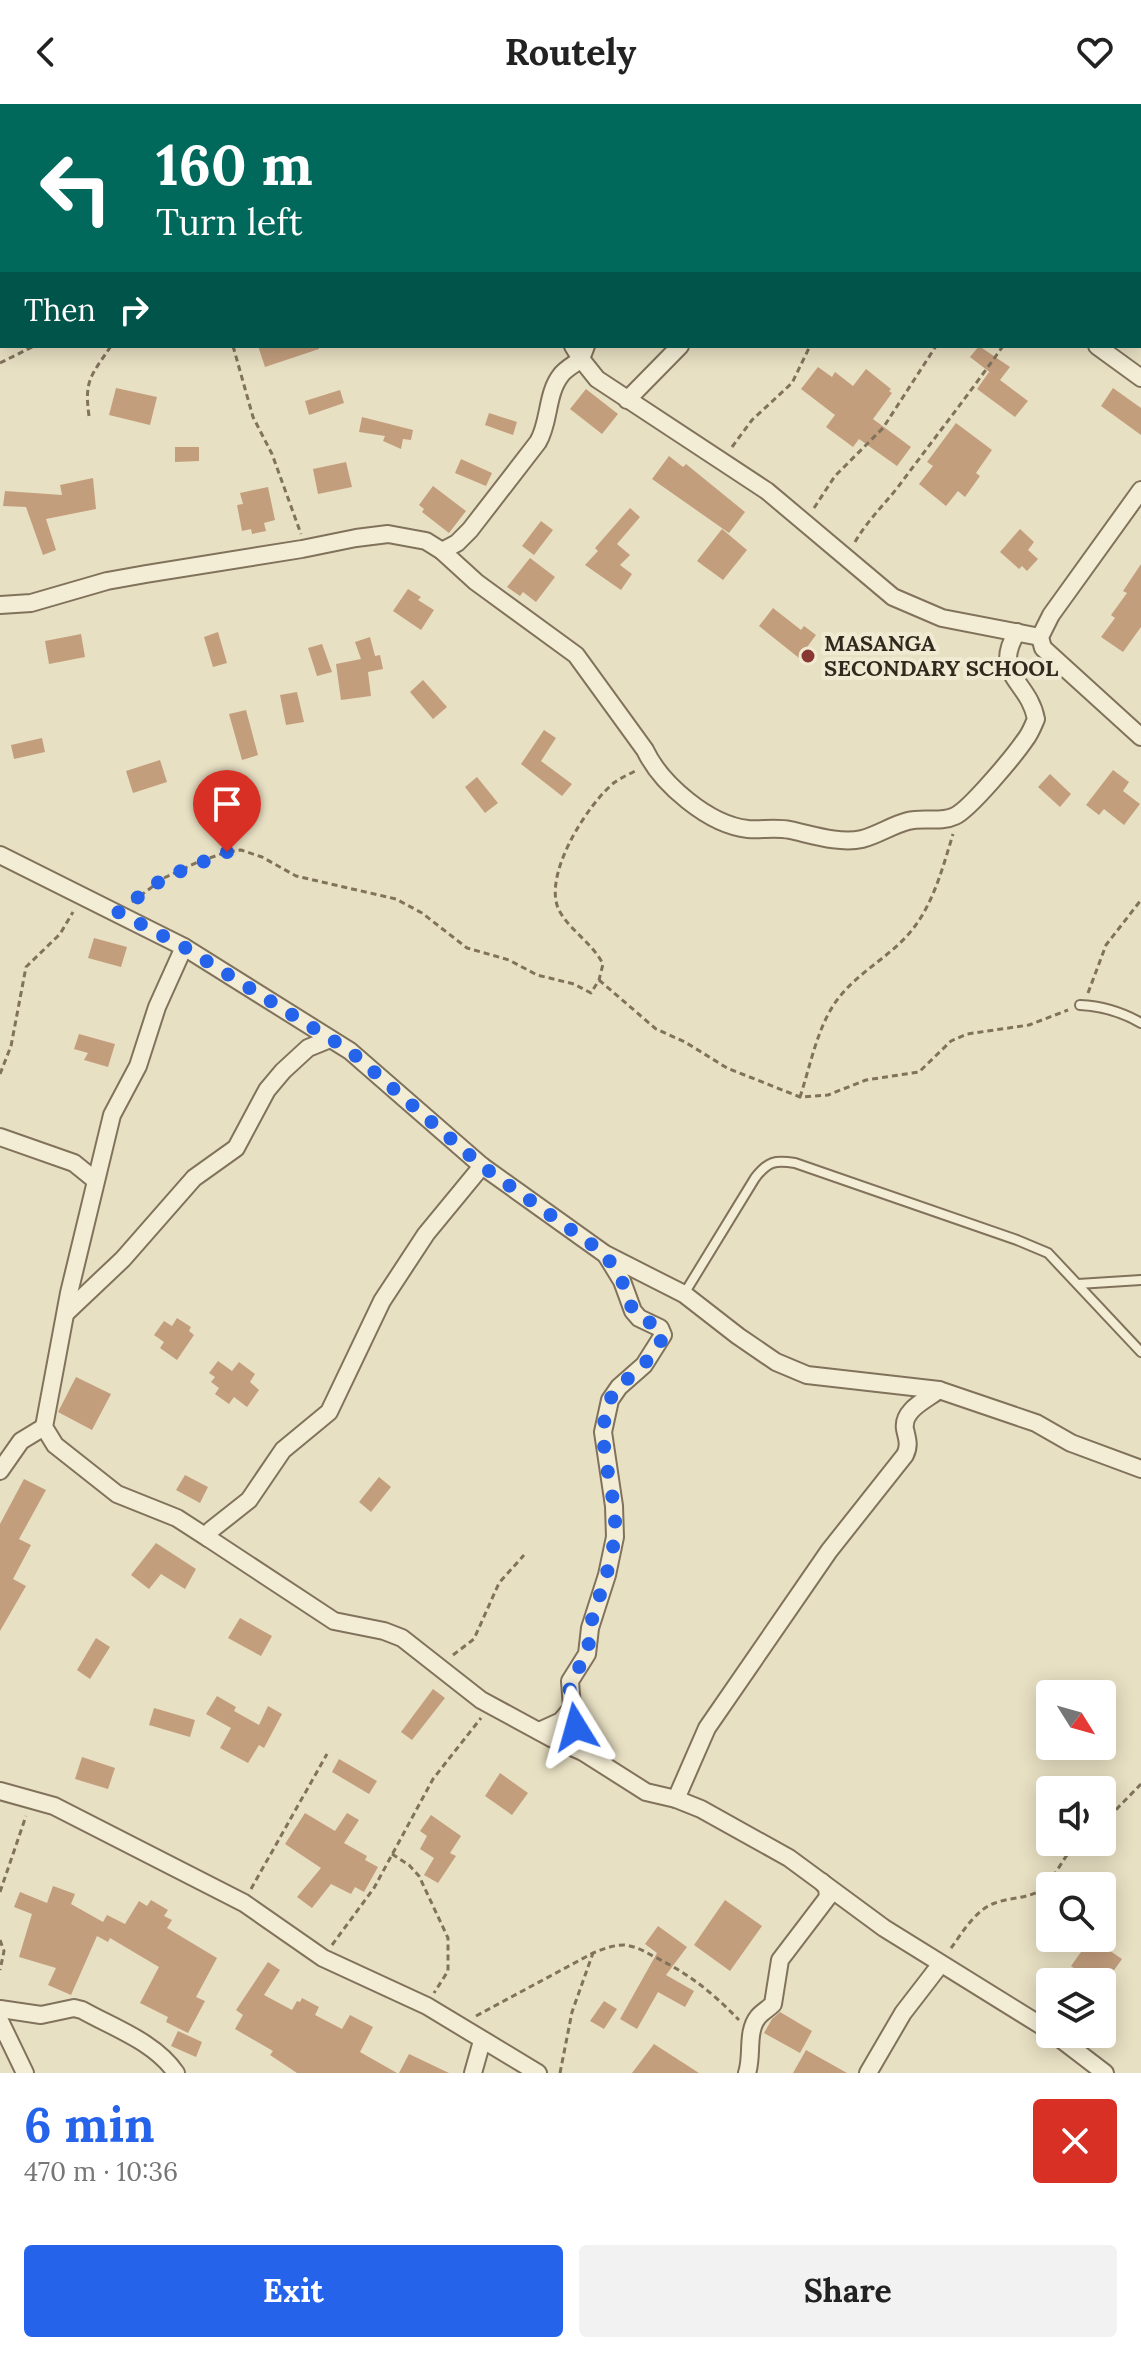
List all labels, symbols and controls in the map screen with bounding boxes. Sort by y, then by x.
text: Routely [505,29,636,75]
icon: back [24,30,68,74]
icon: heart [1073,30,1117,74]
text: 160 m [156,129,313,200]
icon: left [24,136,128,240]
text: Turn left [156,199,303,245]
icon: right [112,288,156,332]
text: Then [24,291,96,329]
place label: MASANGA SECONDARY SCHOOL [824,629,1058,682]
marker: MASANGA SECONDARY SCHOOL [799,647,817,665]
pin [193,770,261,852]
icon: arrive [205,782,249,826]
north arrow [1036,1680,1116,1760]
map controls [1036,1680,1116,2048]
position arrow [534,1685,618,1769]
button: sound [1036,1776,1116,1856]
button: search [1036,1872,1116,1952]
button: layers [1036,1968,1116,2048]
text: 6 min [24,2094,155,2155]
button: close [1033,2099,1117,2183]
text: 470 m · 10:36 [24,2155,178,2188]
button: Exit [24,2245,563,2337]
button: Share [579,2245,1117,2337]

